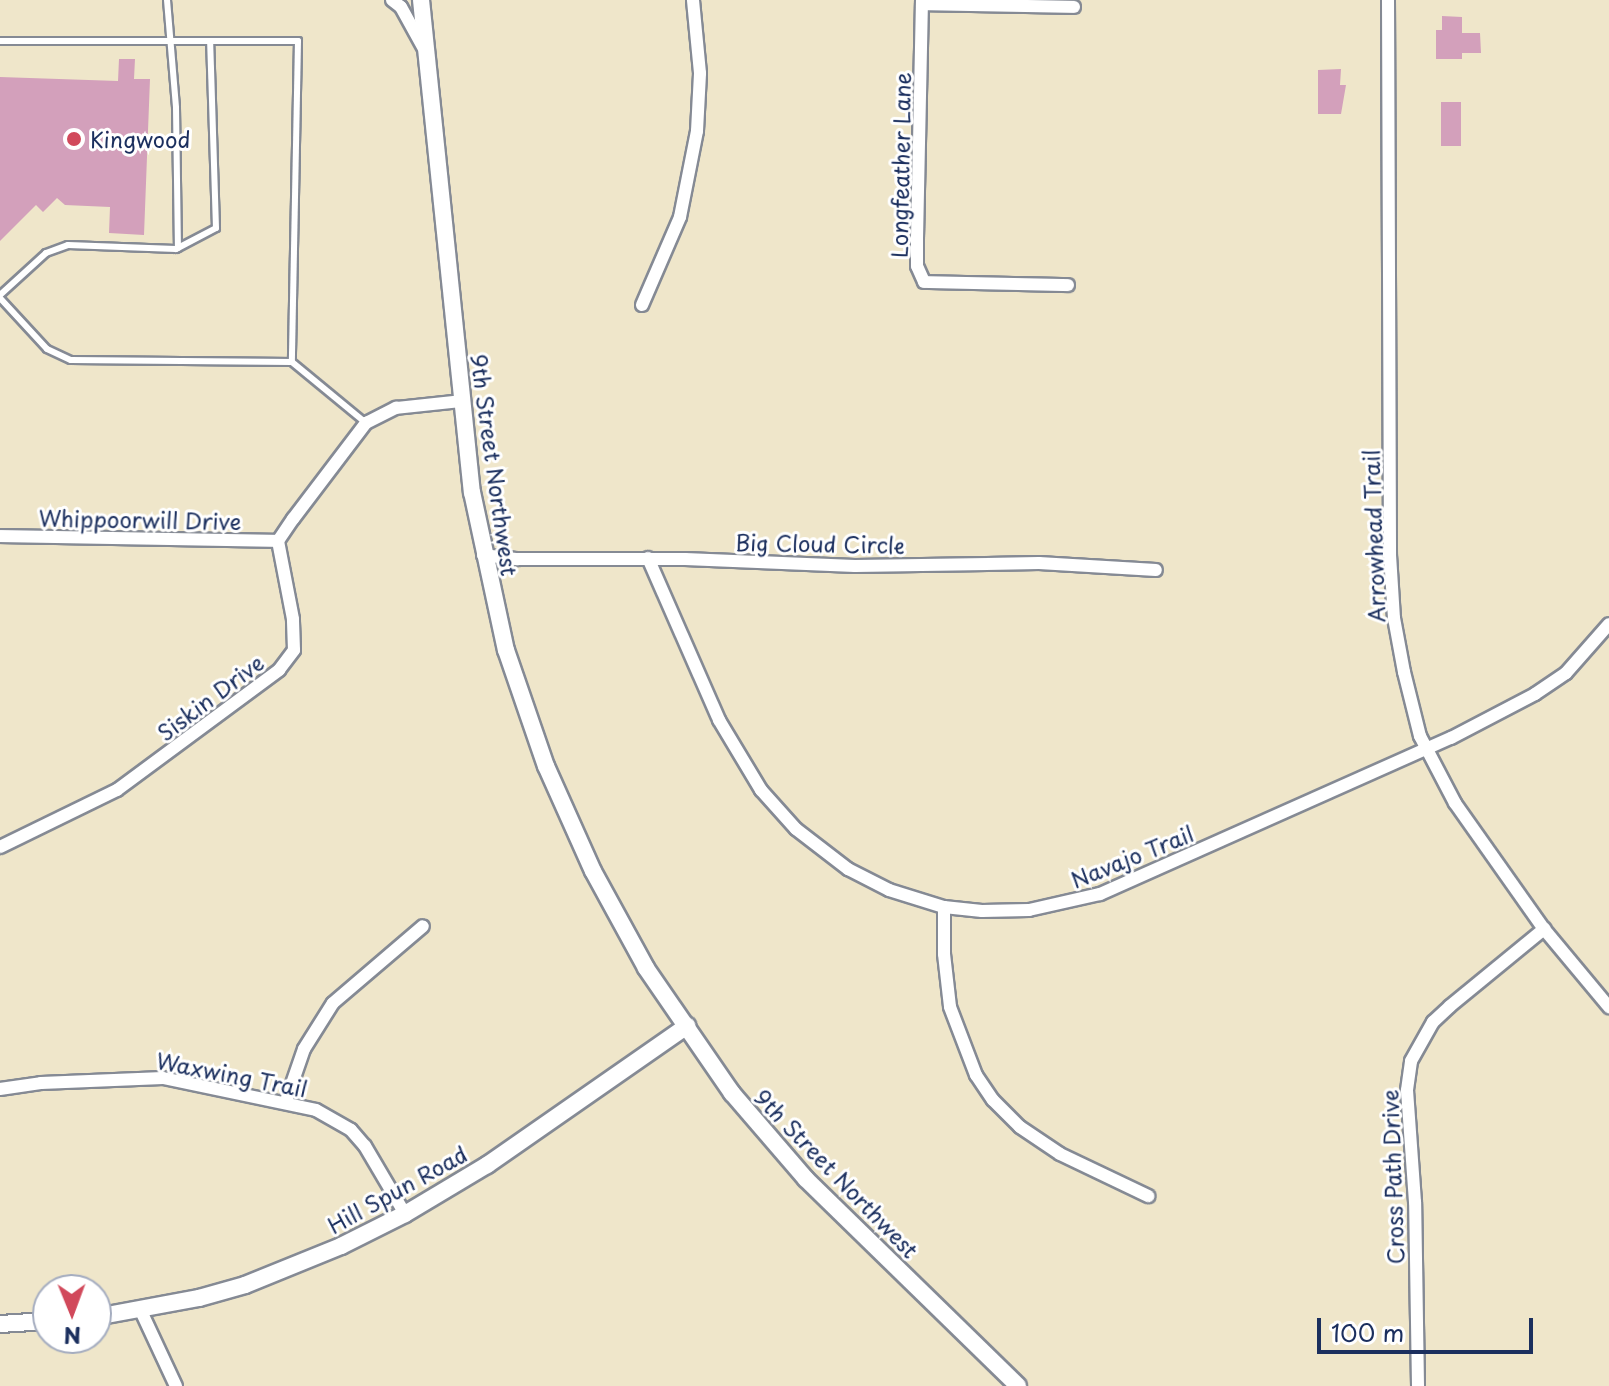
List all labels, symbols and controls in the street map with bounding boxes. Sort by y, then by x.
street label: Longfeather Lane [885,72,915,258]
place label: Kingwood [90,126,190,152]
marker: Kingwood [65,130,83,148]
street label: 9th Street Northwest [466,352,524,578]
street label: Arrowhead Trail [1357,449,1389,623]
street label: Whippoorwill Drive [38,504,242,534]
street label: Big Cloud Circle [735,528,905,558]
street label: Siskin Drive [152,649,268,745]
street label: Navajo Trail [1067,819,1197,893]
street label: Waxwing Trail [154,1046,310,1102]
street label: 9th Street Northwest [750,1083,924,1263]
street label: Cross Path Drive [1376,1088,1408,1266]
street label: Hill Spun Road [322,1140,472,1238]
north arrow [32,1274,112,1354]
scale bar [1321,1302,1537,1352]
text: 100 m [1331,1314,1404,1350]
text: N [63,1320,81,1353]

